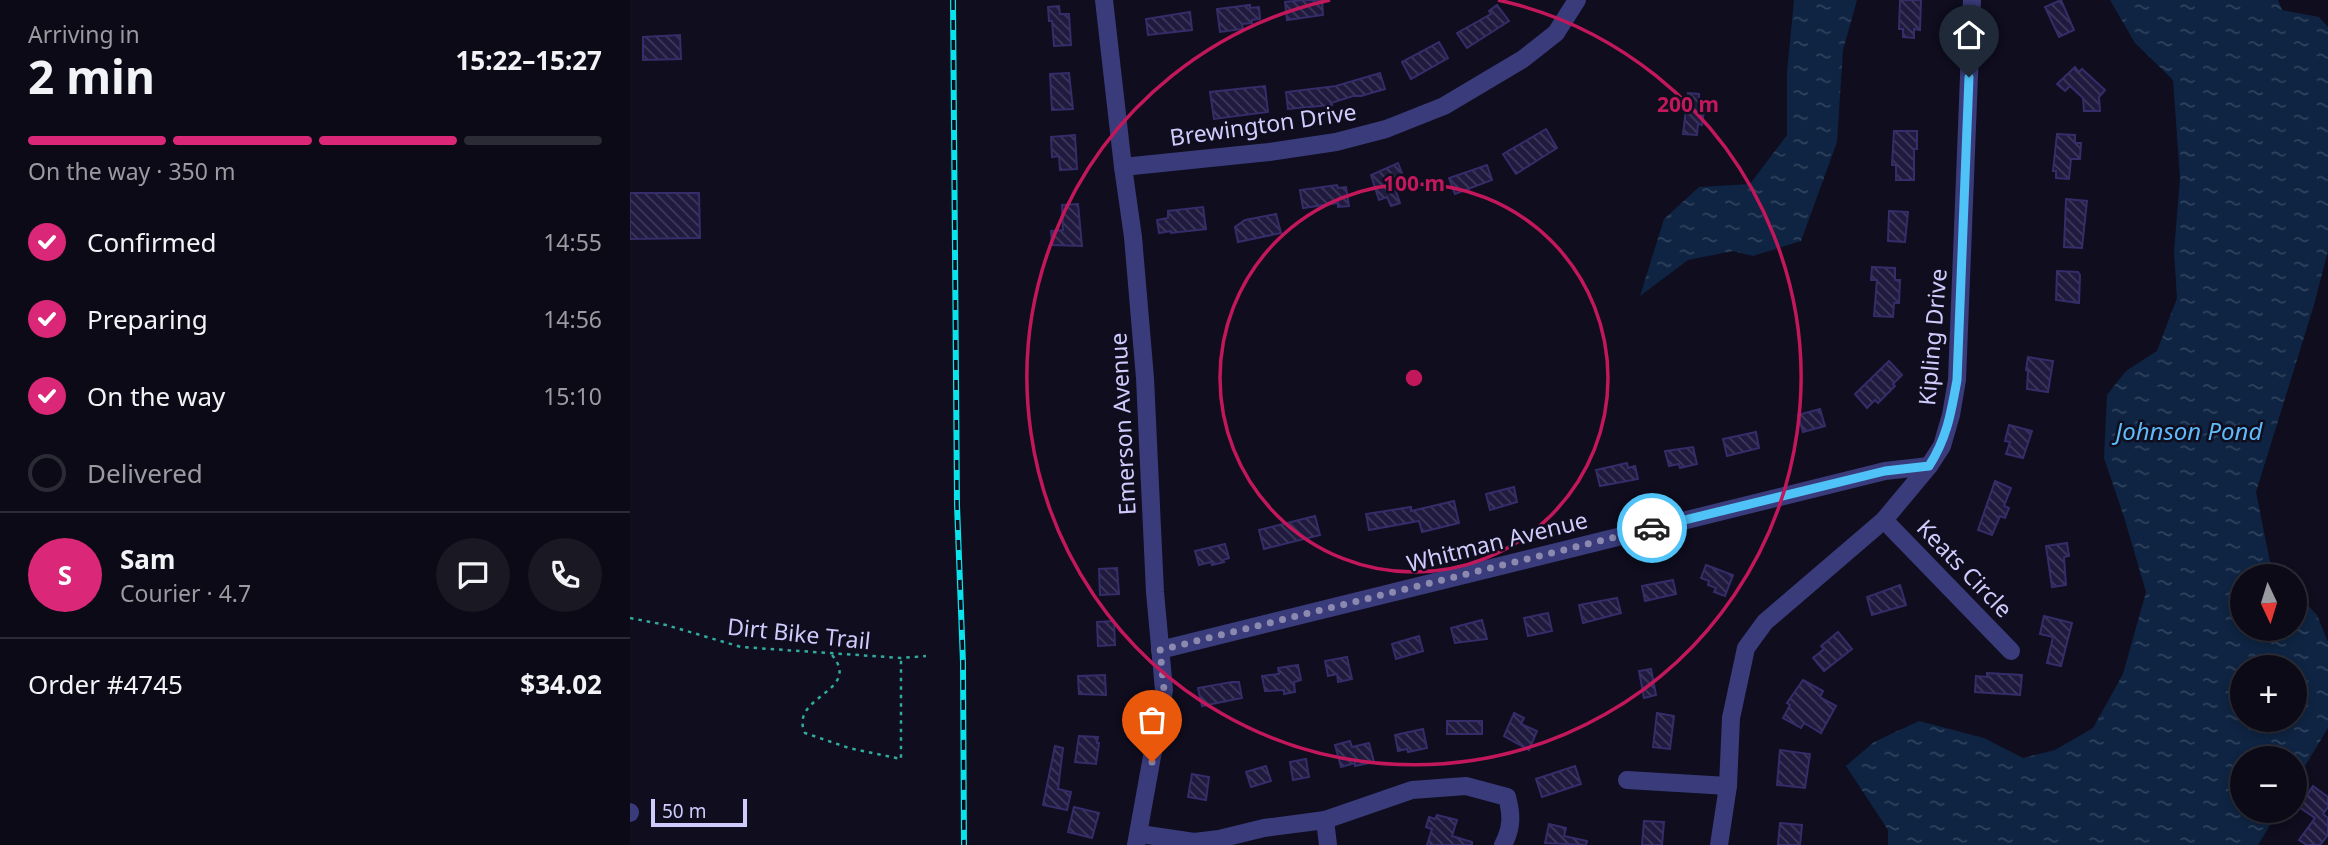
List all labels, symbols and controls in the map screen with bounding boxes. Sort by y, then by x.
pin [1939,5,1999,77]
icon: home [1950,16,1988,54]
text: Arriving in [28,18,140,50]
text: 15:22–15:27 [455,42,602,78]
text: 2 min [28,45,155,107]
text: 200 m [1657,90,1719,118]
street label: Brewington Drive [1168,95,1358,153]
text: On the way · 350 m [28,155,235,187]
text: 100 m [1383,169,1445,197]
icon: check [28,223,66,261]
text: Confirmed [87,224,217,260]
text: 14:55 [543,226,602,258]
street label: Kipling Drive [1910,267,1954,407]
icon: check [28,300,66,338]
text: Preparing [87,301,208,337]
text: 14:56 [543,303,602,335]
street label: Emerson Avenue [1101,332,1143,516]
centre of rings [1402,366,1426,390]
icon: check [28,377,66,415]
text: On the way [87,378,225,414]
text: 15:10 [543,380,602,412]
water label: Johnson Pond [2112,414,2263,447]
text: Delivered [87,455,203,491]
courier [1617,493,1687,563]
street label: Whitman Avenue [1403,503,1591,579]
icon: car [1633,509,1671,547]
street label: Keats Circle [1910,512,2020,624]
button: chat [436,538,510,612]
button: phone [528,538,602,612]
text: Sam [120,541,175,577]
text: S [58,557,72,593]
north arrow [2230,564,2306,640]
map controls [2230,564,2307,823]
text: Courier · 4.7 [120,577,251,609]
street label: Dirt Bike Trail [726,610,872,656]
button: + [2230,655,2307,732]
text: Order #4745 [28,666,183,702]
text: $34.02 [520,666,602,702]
pin [1122,690,1182,762]
icon: bag [1133,701,1171,739]
button: − [2230,746,2307,823]
scale bar [651,796,747,828]
text: 50 m [662,798,706,824]

